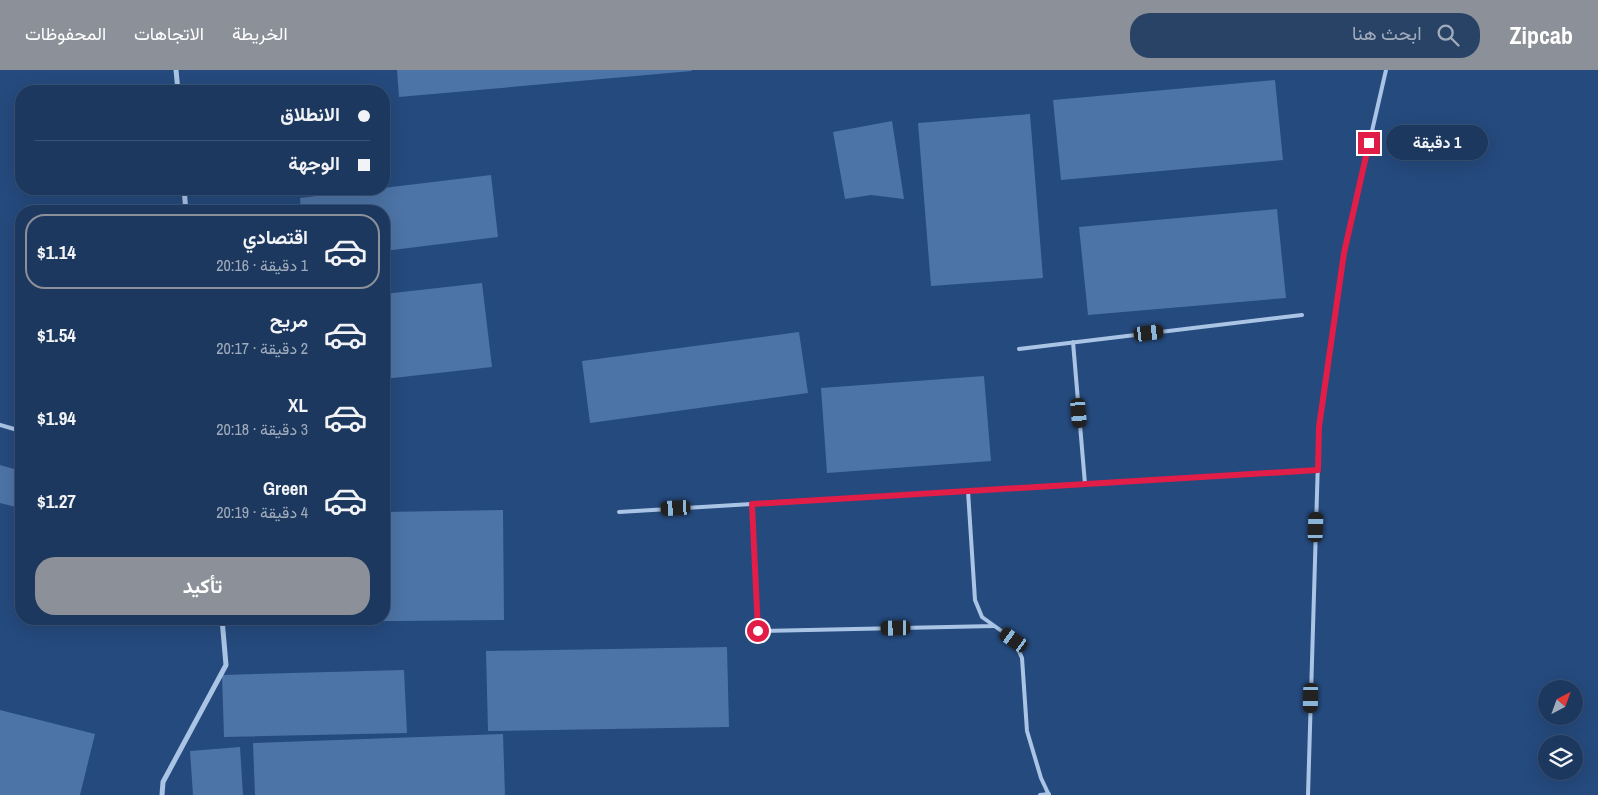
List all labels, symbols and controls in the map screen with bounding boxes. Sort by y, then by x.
search box [1130,13,1480,58]
text: Zipcab [1510,19,1573,51]
text: ابحث هنا [1352,20,1422,46]
text: المحفوظات [25,21,106,46]
text: الاتجاهات [134,21,204,46]
text: الخريطة [232,21,288,46]
icon: search [1434,21,1462,49]
text: الانطلاق [280,101,340,127]
callout: 1 دقيقة [1386,126,1489,160]
text: 1 دقيقة [1413,131,1461,153]
route end [1358,132,1380,154]
text: الوجهة [288,150,340,176]
text: اقتصادي [243,224,308,250]
icon: car [323,229,368,274]
text: $1.14 [37,239,76,265]
text: 1 دقيقة · 20:16 [216,254,308,276]
text: مريح [270,307,308,333]
icon: car [323,312,368,357]
text: $1.54 [37,322,76,348]
car [1133,324,1164,342]
text: 2 دقيقة · 20:17 [216,337,308,359]
text: XL [288,392,308,418]
icon: car [323,395,368,440]
car [1070,397,1087,429]
text: $1.94 [37,405,76,431]
text: 3 دقيقة · 20:18 [216,418,308,440]
text: Green [263,475,308,501]
icon: car [323,478,368,523]
text: $1.27 [37,488,76,514]
car [660,500,691,516]
text: 4 دقيقة · 20:19 [216,501,308,523]
car [1307,512,1324,542]
button: تأكيد [35,557,370,615]
route start [747,620,769,642]
car [880,620,911,636]
car [997,625,1030,655]
north arrow [1538,680,1582,725]
map controls [1538,680,1583,780]
car [1303,683,1318,713]
button: layers [1538,735,1583,780]

